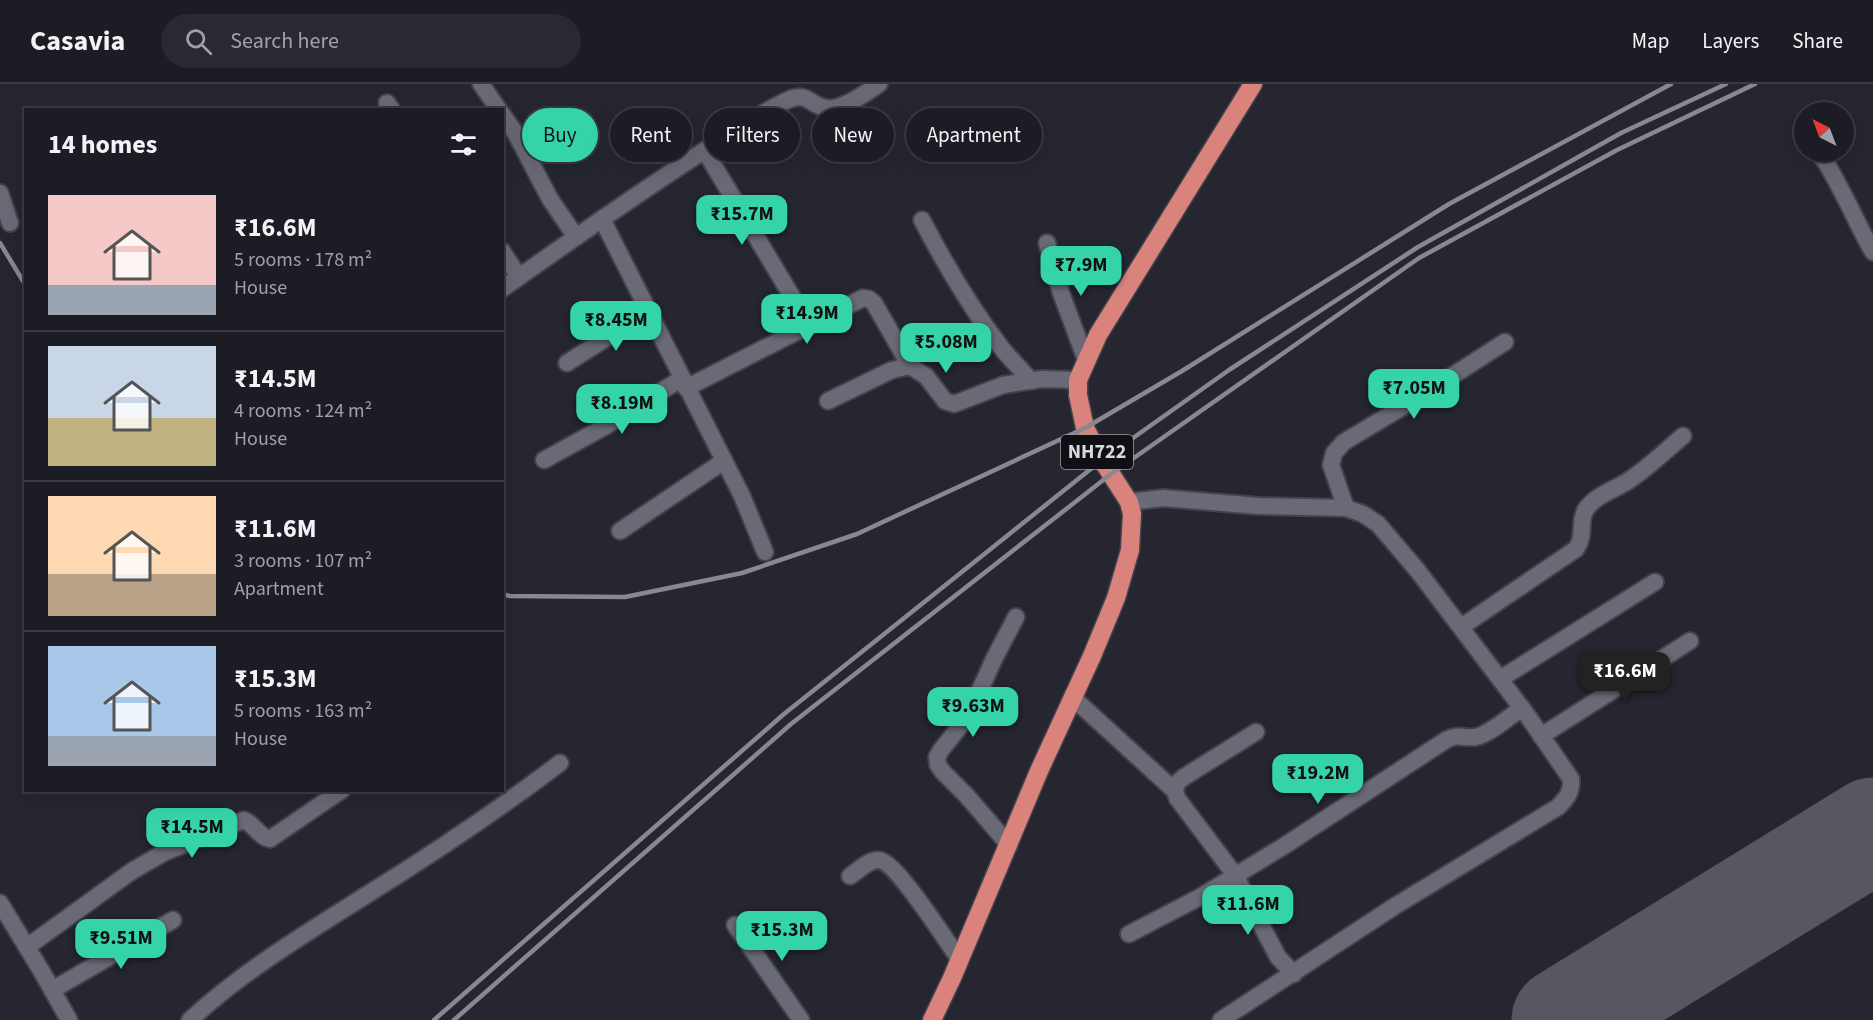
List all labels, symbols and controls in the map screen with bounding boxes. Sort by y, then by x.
search box [161,14,581,68]
text: Casavia [30,21,125,61]
icon: search [182,25,215,58]
text: Search here [230,25,339,57]
text: Map [1632,26,1669,56]
text: Layers [1702,26,1759,56]
text: Share [1792,26,1843,56]
north arrow [1794,102,1854,162]
map controls [1794,102,1854,162]
chip: Buy [522,108,598,162]
chip: Rent [610,108,692,162]
chip: Filters [704,108,800,162]
chip: New [812,108,894,162]
chip: Apartment [906,108,1042,162]
text: 14 homes [48,126,157,163]
icon: filters [447,128,480,161]
pin: ₹15.7M [693,195,791,246]
text: ₹15.7M [710,200,774,228]
text: ₹16.6M [234,209,317,246]
icon: home [96,219,168,291]
text: 5 rooms · 178 m² [234,246,372,274]
pin: ₹7.9M [1039,246,1123,297]
text: ₹7.9M [1055,251,1107,279]
text: House [234,274,287,302]
pin: ₹14.9M [758,294,856,345]
text: ₹14.9M [775,299,839,327]
pin: ₹8.45M [567,301,665,352]
text: ₹8.45M [584,306,648,334]
pin: ₹5.08M [897,323,995,374]
text: ₹5.08M [914,328,978,356]
text: ₹14.5M [234,360,317,397]
pin: ₹7.05M [1365,369,1463,420]
icon: home [96,370,168,442]
text: ₹7.05M [1382,374,1446,402]
pin: ₹8.19M [573,384,671,435]
text: ₹8.19M [590,389,654,417]
text: 4 rooms · 124 m² [234,397,372,425]
text: House [234,425,287,453]
road number: NH722 [1061,435,1133,469]
text: ₹11.6M [234,510,317,547]
icon: home [96,520,168,592]
text: 3 rooms · 107 m² [234,547,372,575]
text: Apartment [234,575,324,603]
pin: ₹16.6M [1576,652,1674,703]
text: ₹16.6M [1593,657,1657,685]
text: ₹15.3M [234,660,317,697]
icon: home [96,670,168,742]
pin: ₹9.63M [924,687,1022,738]
text: ₹9.63M [941,692,1005,720]
text: 5 rooms · 163 m² [234,697,372,725]
text: House [234,725,287,753]
pin: ₹19.2M [1269,754,1367,805]
text: ₹19.2M [1286,759,1350,787]
pin: ₹14.5M [143,808,241,859]
text: ₹14.5M [160,813,224,841]
pin: ₹11.6M [1199,885,1297,936]
text: ₹11.6M [1216,890,1280,918]
pin: ₹15.3M [733,911,831,962]
text: ₹15.3M [750,916,814,944]
pin: ₹9.51M [72,919,170,970]
text: ₹9.51M [89,924,153,952]

